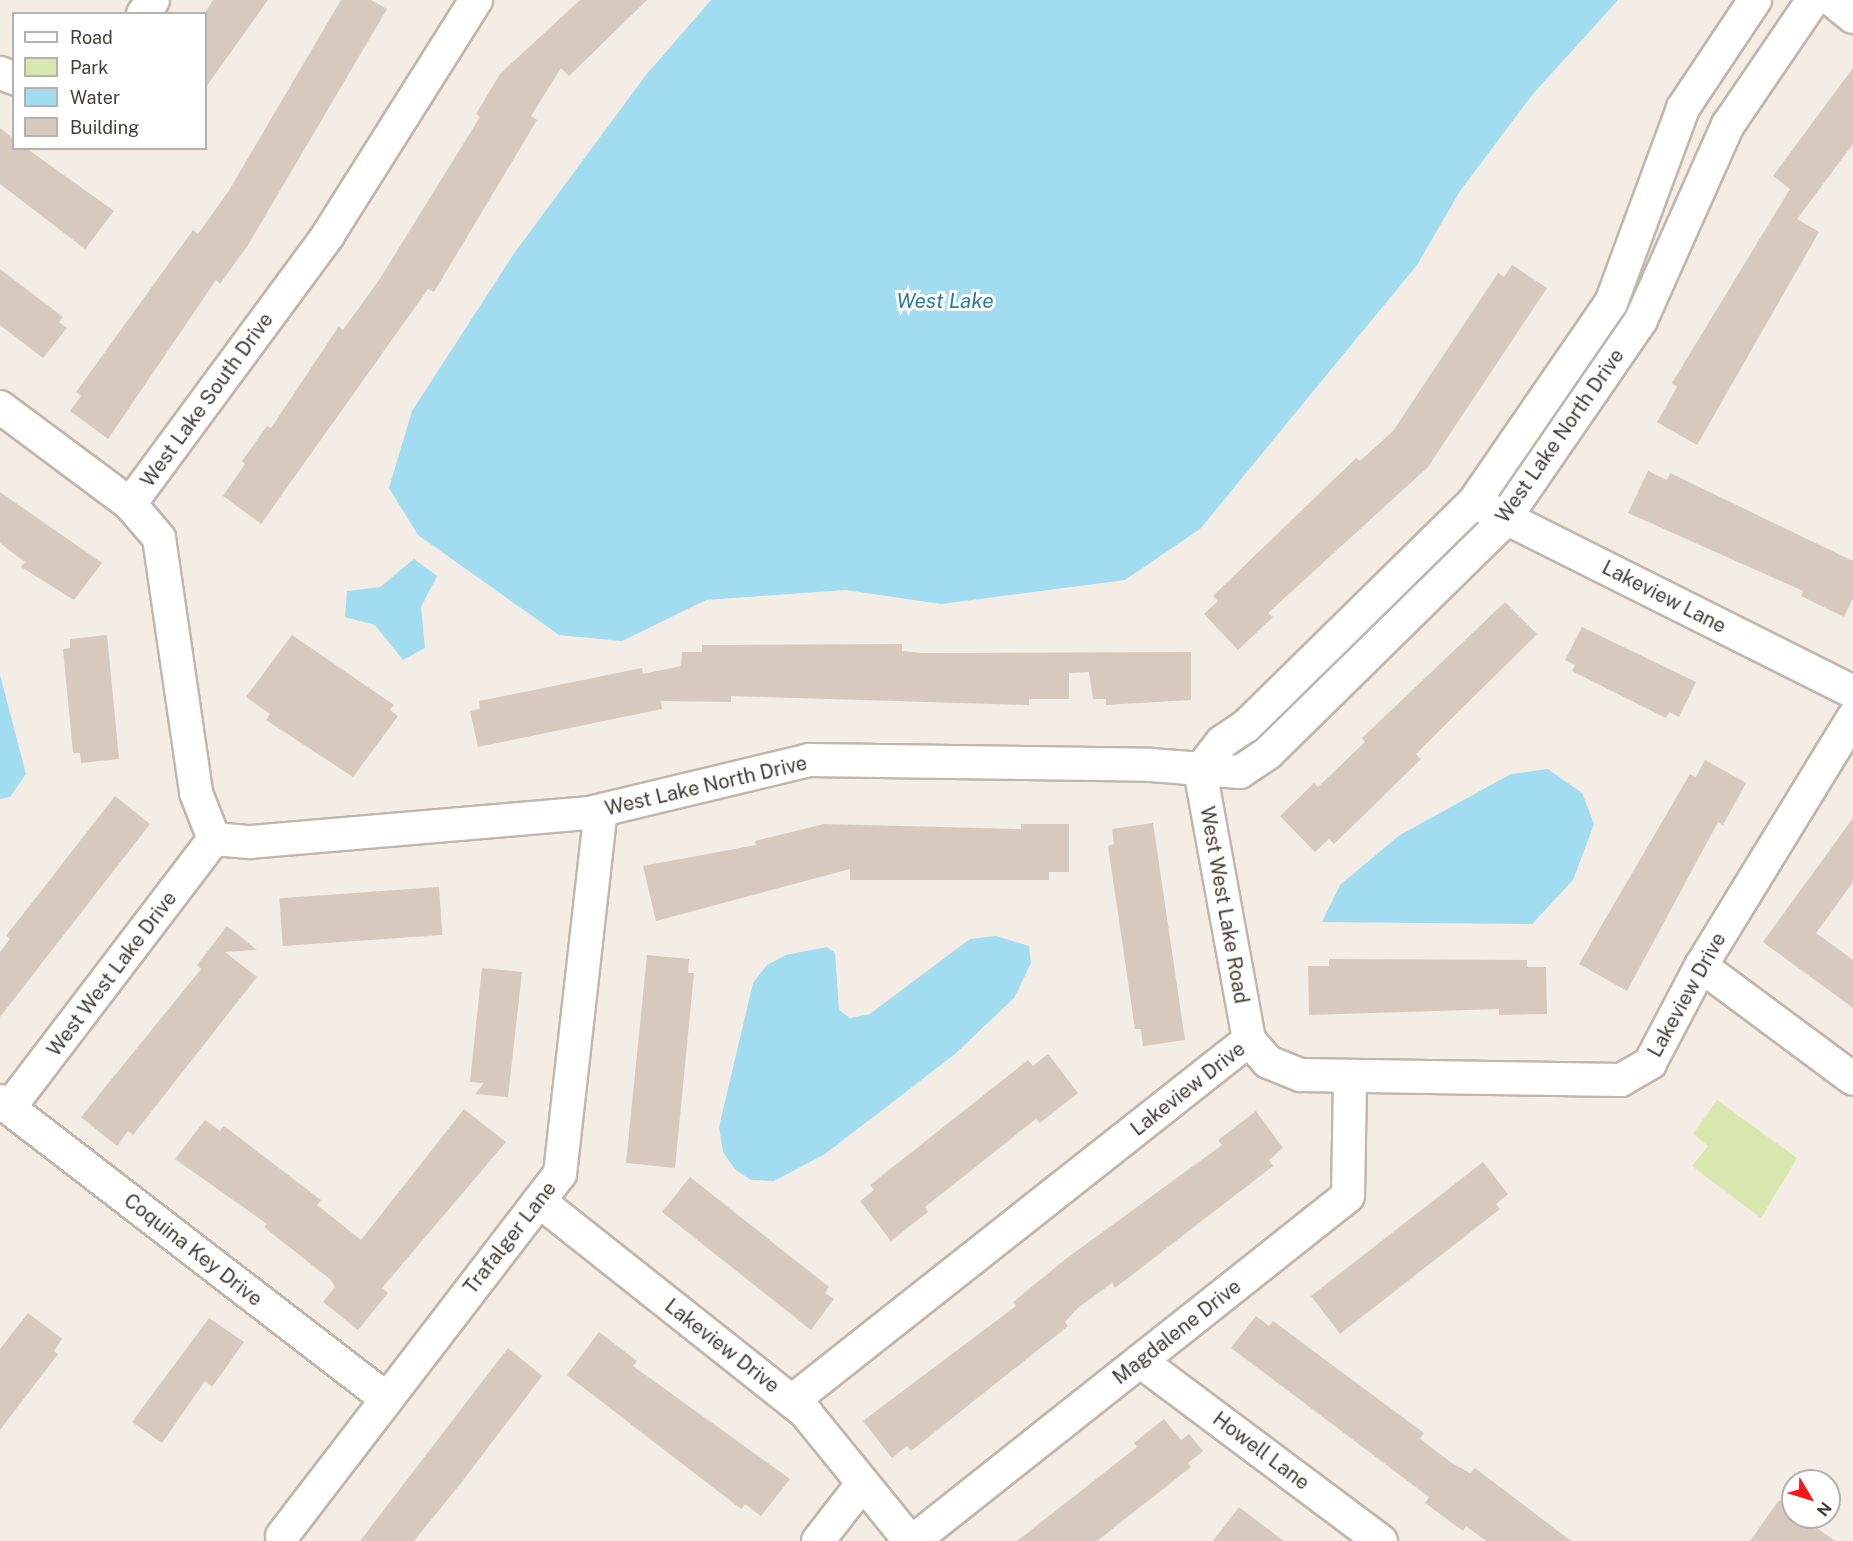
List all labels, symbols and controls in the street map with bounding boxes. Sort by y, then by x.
legend [12,12,207,150]
text: Road [70,27,113,48]
text: Park [70,57,108,78]
text: Water [70,87,120,108]
text: Building [70,117,139,138]
water label: West Lake [896,288,994,314]
street label: West Lake South Drive [136,308,278,492]
street label: West Lake North Drive [1491,344,1629,528]
street label: Lakeview Lane [1598,555,1730,639]
street label: West Lake North Drive [602,751,810,821]
street label: West West Lake Road [1195,804,1253,1006]
street label: West West Lake Drive [42,887,182,1061]
street label: Lakeview Drive [1643,929,1731,1061]
street label: Lakeview Drive [1126,1037,1250,1141]
street label: Trafalger Lane [459,1177,561,1299]
street label: Coquina Key Drive [119,1189,267,1311]
street label: Magdalene Drive [1108,1274,1246,1390]
street label: Lakeview Drive [660,1294,784,1398]
street label: Howell Lane [1208,1407,1314,1495]
north arrow [1781,1469,1841,1529]
text: N [1813,1498,1835,1520]

